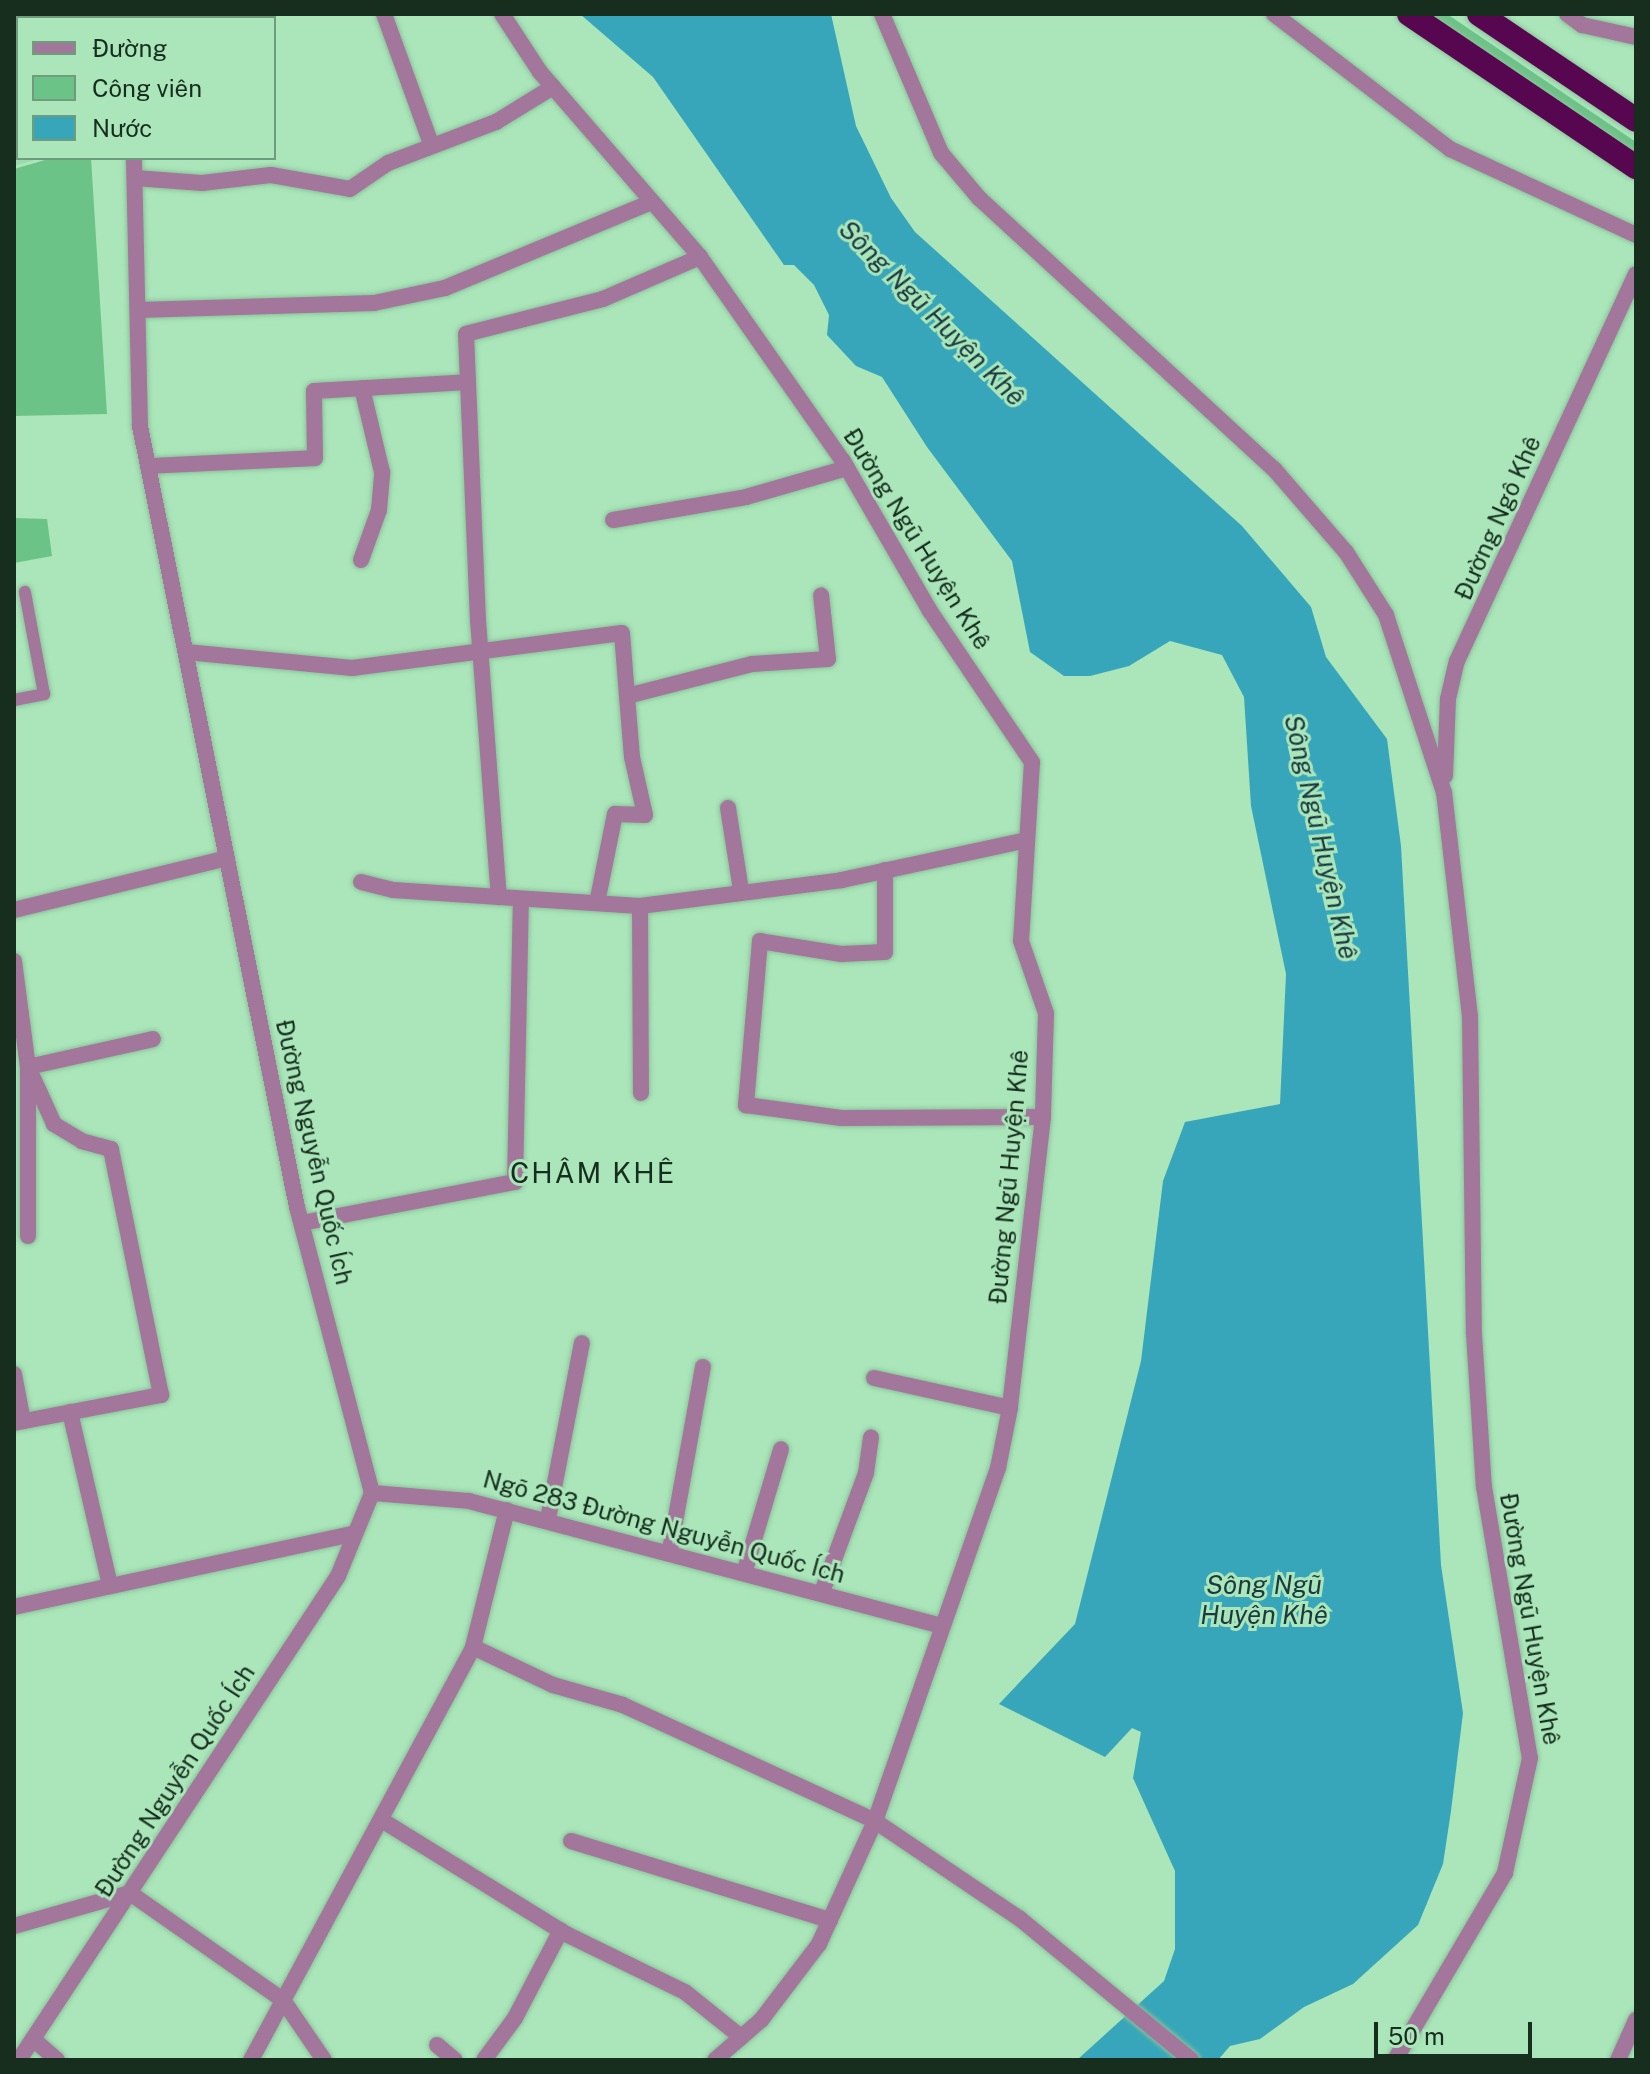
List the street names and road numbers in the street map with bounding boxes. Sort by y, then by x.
street label: Đường Ngũ Huyện Khê [837,423,997,655]
street label: Đường Ngô Khê [1449,431,1547,605]
street label: Đường Nguyễn Quốc Ích [269,1017,359,1287]
street label: Đường Ngũ Huyện Khê [984,1049,1034,1305]
street label: Ngõ 283 Đường Nguyễn Quốc Ích [480,1465,848,1589]
street label: Đường Ngũ Huyện Khê [1494,1491,1566,1747]
street label: Đường Nguyễn Quốc Ích [89,1659,261,1903]

